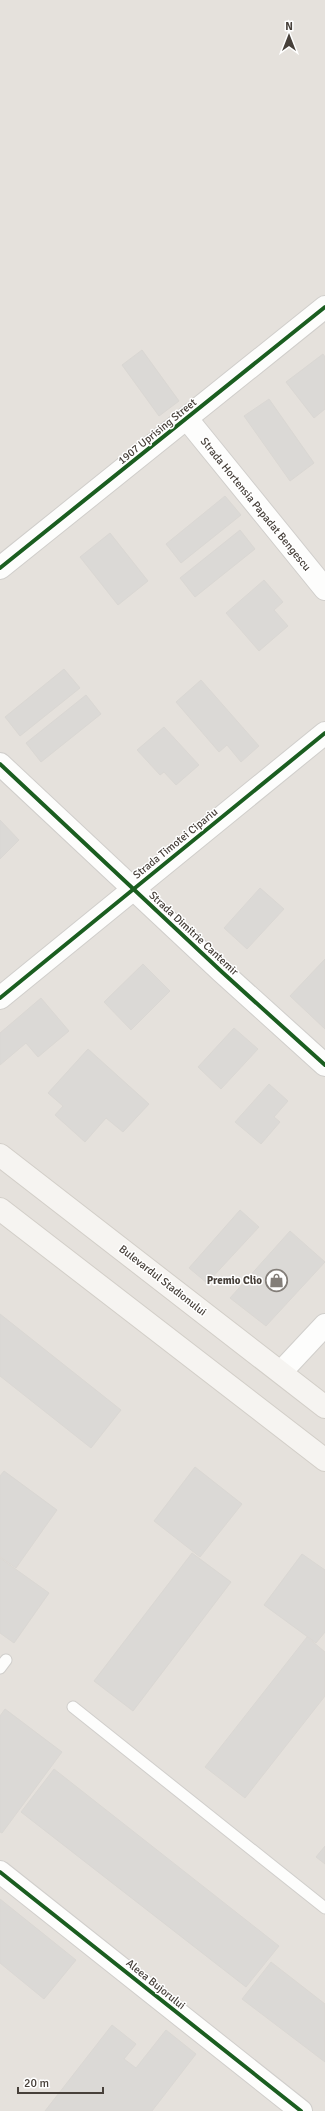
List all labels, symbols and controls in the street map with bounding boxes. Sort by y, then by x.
north arrow [269,16,309,56]
text: N [285,20,293,33]
street label: 1907 Uprising Street [115,396,199,467]
street label: Strada Hortensia Papadat Bengescu [198,435,313,574]
street label: Strada Timotei Cipariu [130,805,220,881]
street label: Strada Dimitrie Cantemir [146,889,241,978]
street label: Bulevardul Stadionului [116,1242,209,1319]
shop icon: Premio Clio [264,1267,290,1293]
place label: Premio Clio [207,1274,262,1287]
street label: Aleea Bujorului [124,1957,188,2012]
scale bar [18,2069,103,2095]
text: 20 m [24,2076,49,2091]

